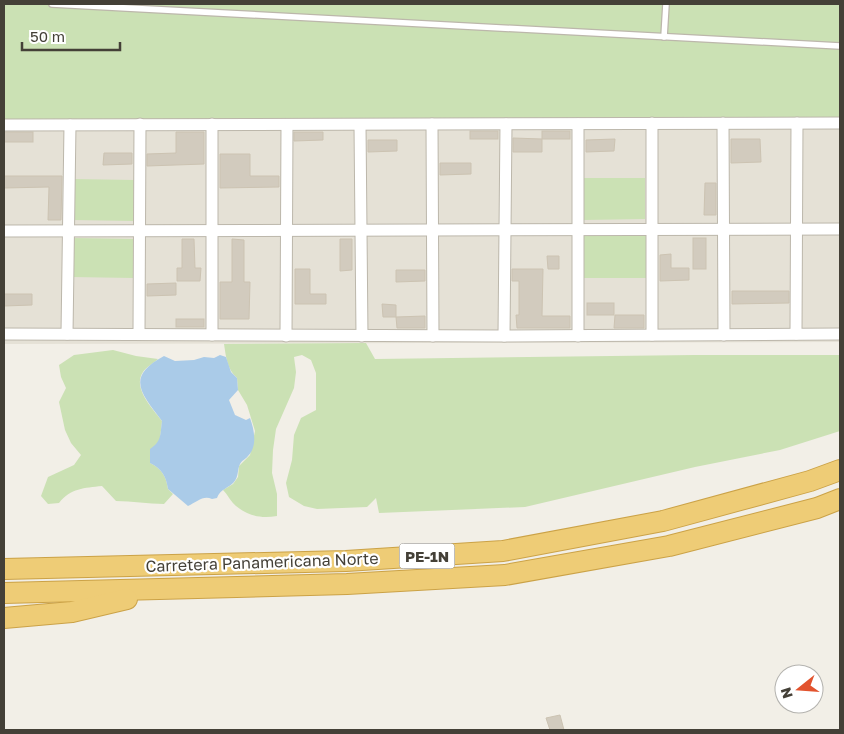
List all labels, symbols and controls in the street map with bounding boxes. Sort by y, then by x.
scale bar [22,20,120,52]
text: 50 m [30,27,65,45]
road number: PE-1N [400,544,454,568]
street label: Carretera Panamericana Norte [145,548,379,576]
north arrow [774,664,824,714]
text: N [776,685,796,701]

